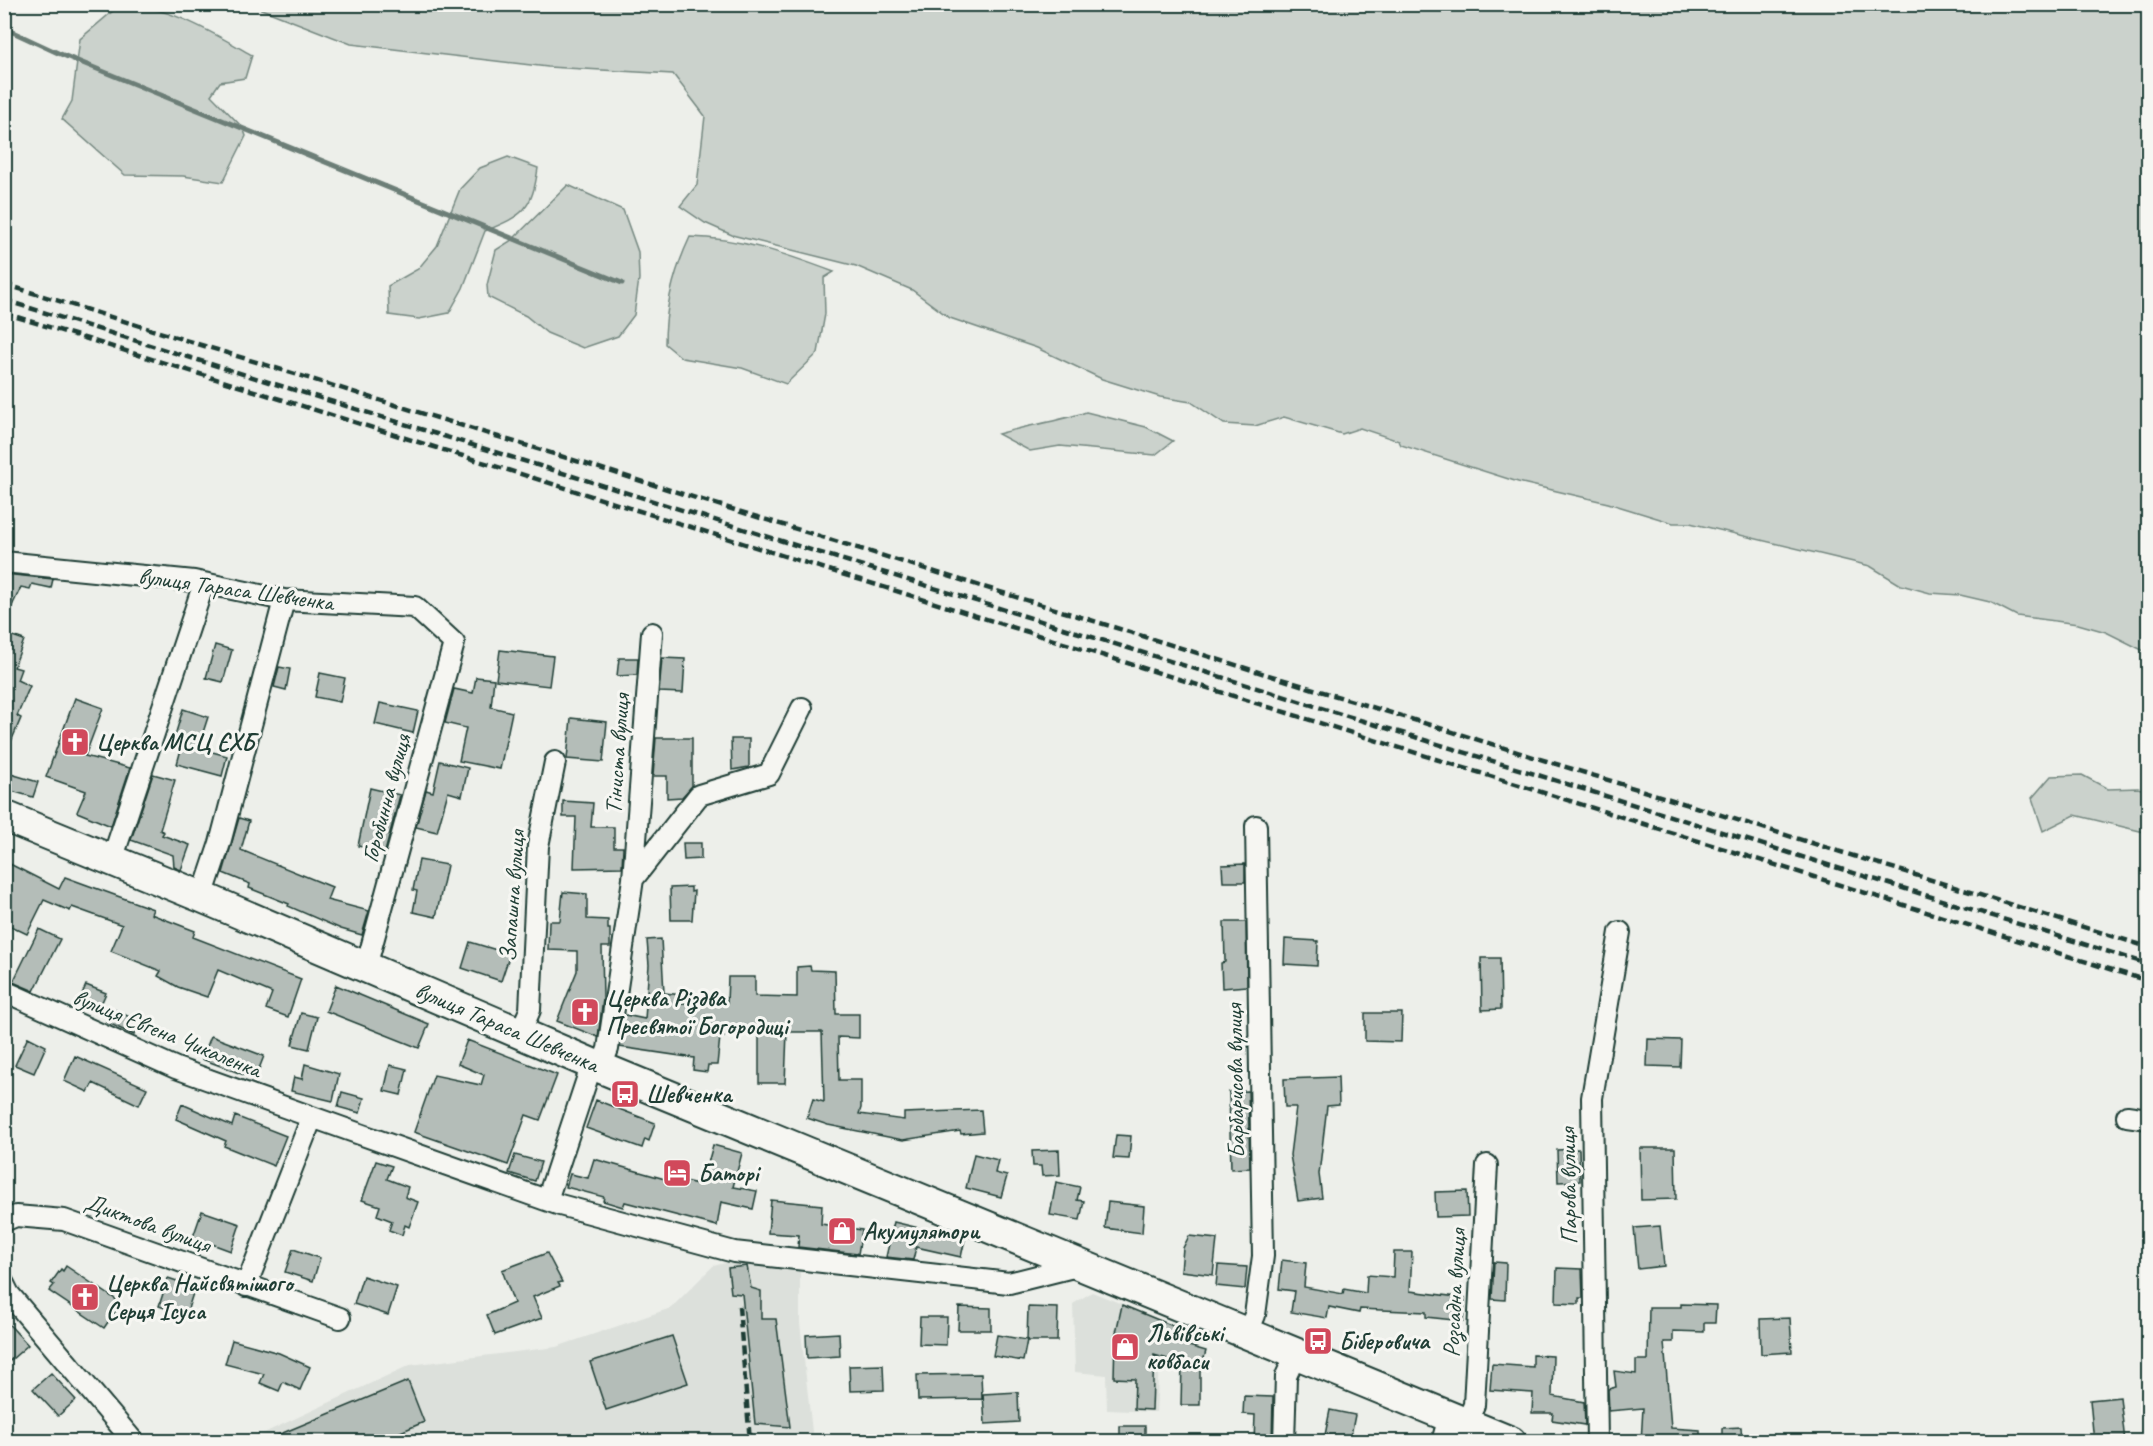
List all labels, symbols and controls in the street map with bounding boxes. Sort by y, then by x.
street label: вулиця Тараса Шевченка [137,560,337,618]
street label: Тіниста вулиця [598,692,636,815]
church icon: Церква МСЦ ЄХБ [59,726,91,758]
place label: Церква МСЦ ЄХБ [96,727,259,757]
street label: Горобинна вулиця [354,729,418,865]
street label: Запашна вулиця [492,827,532,963]
street label: вулиця Тараса Шевченка [411,975,605,1080]
street label: вулиця Євгена Чикаленка [69,982,267,1085]
place label: Церква Різдва Пресвятої Богородиці [606,983,791,1041]
church icon: Церква Різдва Пресвятої Богородиці [569,996,601,1028]
street label: Барбарисова вулиця [1219,1002,1251,1158]
bus stop icon: Шевченка [609,1078,641,1110]
place label: Шевченка [646,1079,734,1109]
street label: Парова вулиця [1552,1126,1584,1245]
hotel icon: Баторі [661,1157,693,1189]
place label: Баторі [698,1158,762,1188]
street label: Диктова вулиця [81,1186,217,1260]
shop icon: Акумулятори [826,1215,858,1247]
place label: Акумулятори [863,1216,981,1246]
street label: Розсадна вулиця [1436,1226,1473,1358]
place label: Церква Найсвятішого Серця Ісуса [106,1268,295,1326]
church icon: Церква Найсвятішого Серця Ісуса [69,1281,101,1313]
place label: Львівські ковбаси [1146,1318,1226,1376]
bus stop icon: Біберовича [1302,1325,1334,1357]
place label: Біберовича [1339,1326,1431,1356]
shop icon: Львівські ковбаси [1109,1331,1141,1363]

